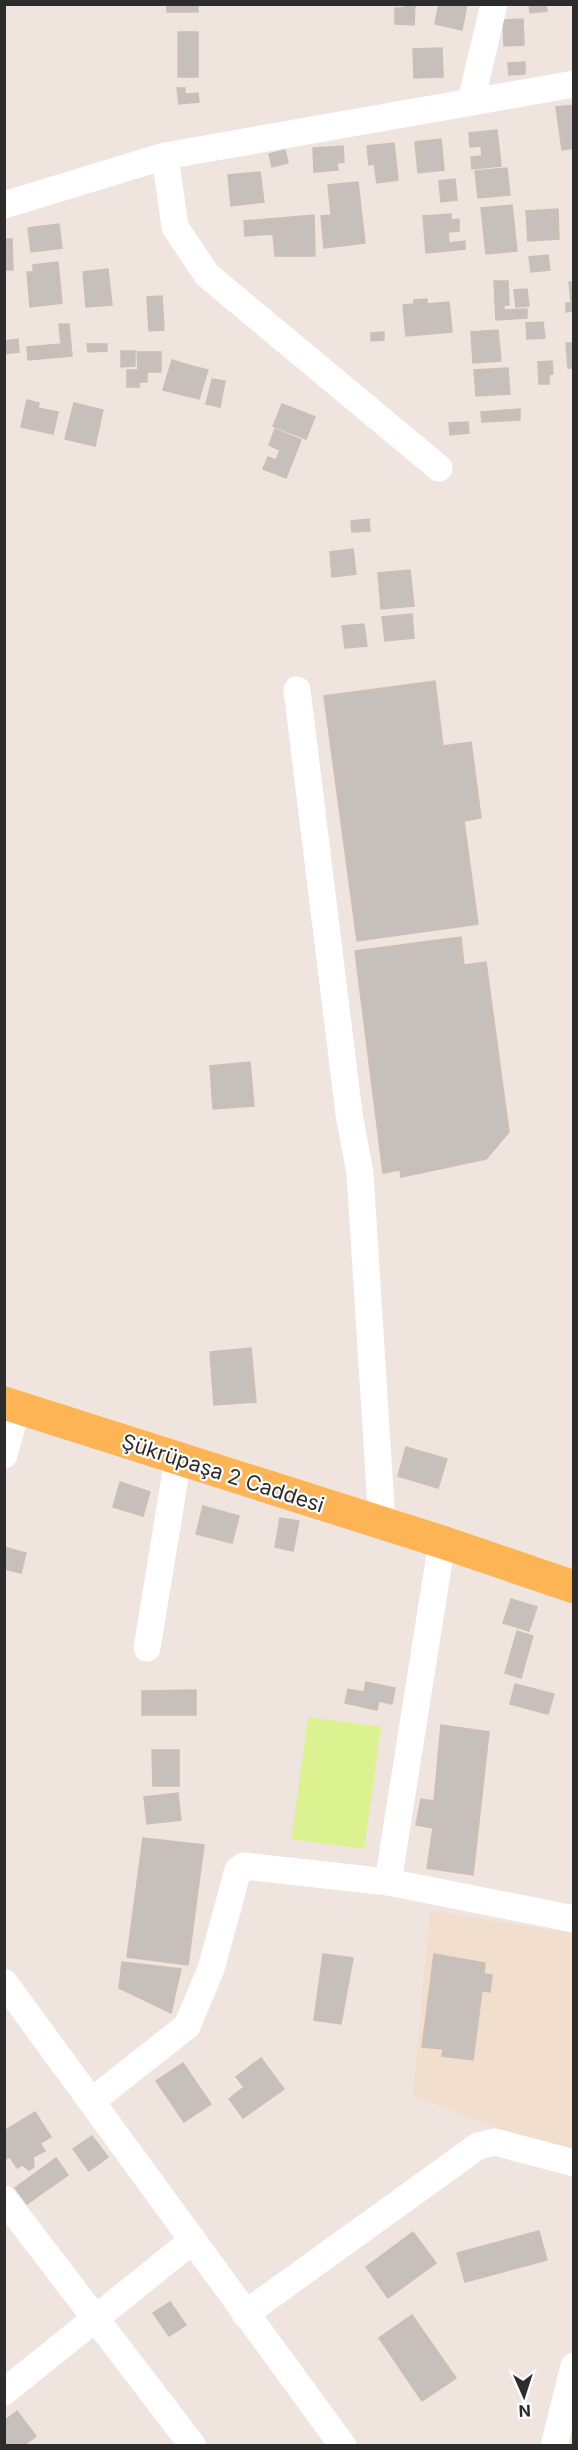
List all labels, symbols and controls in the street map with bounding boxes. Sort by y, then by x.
street label: Şükrüpaşa 2 Caddesi [119,1428,327,1518]
north arrow [494,2366,554,2426]
text: N [518,2401,531,2421]

